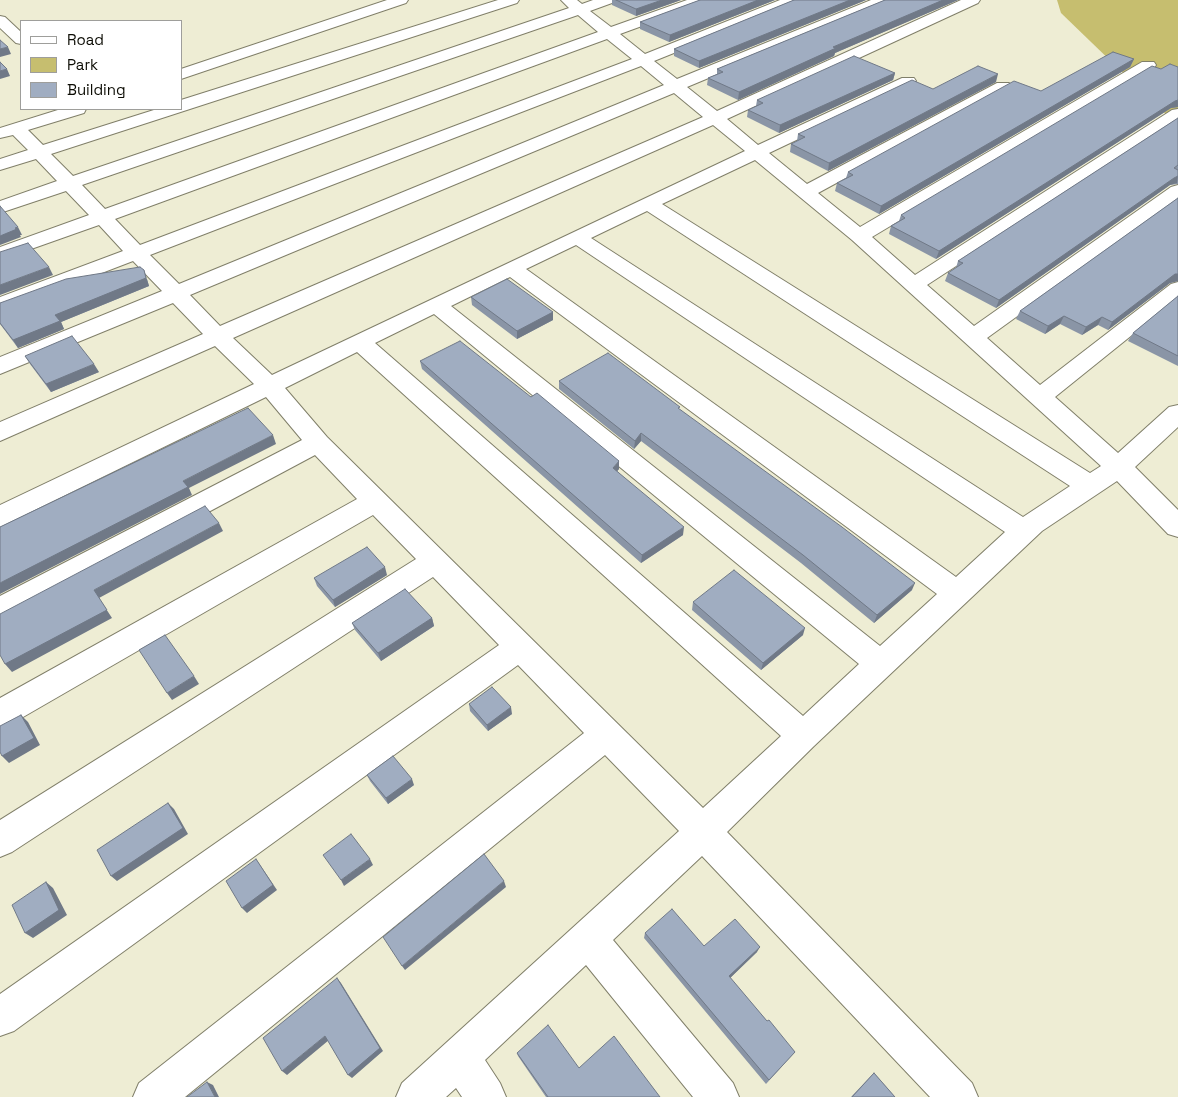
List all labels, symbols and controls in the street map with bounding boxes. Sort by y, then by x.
legend [20,20,182,110]
text: Road [67,30,104,49]
text: Park [67,55,98,74]
text: Building [67,80,126,99]

